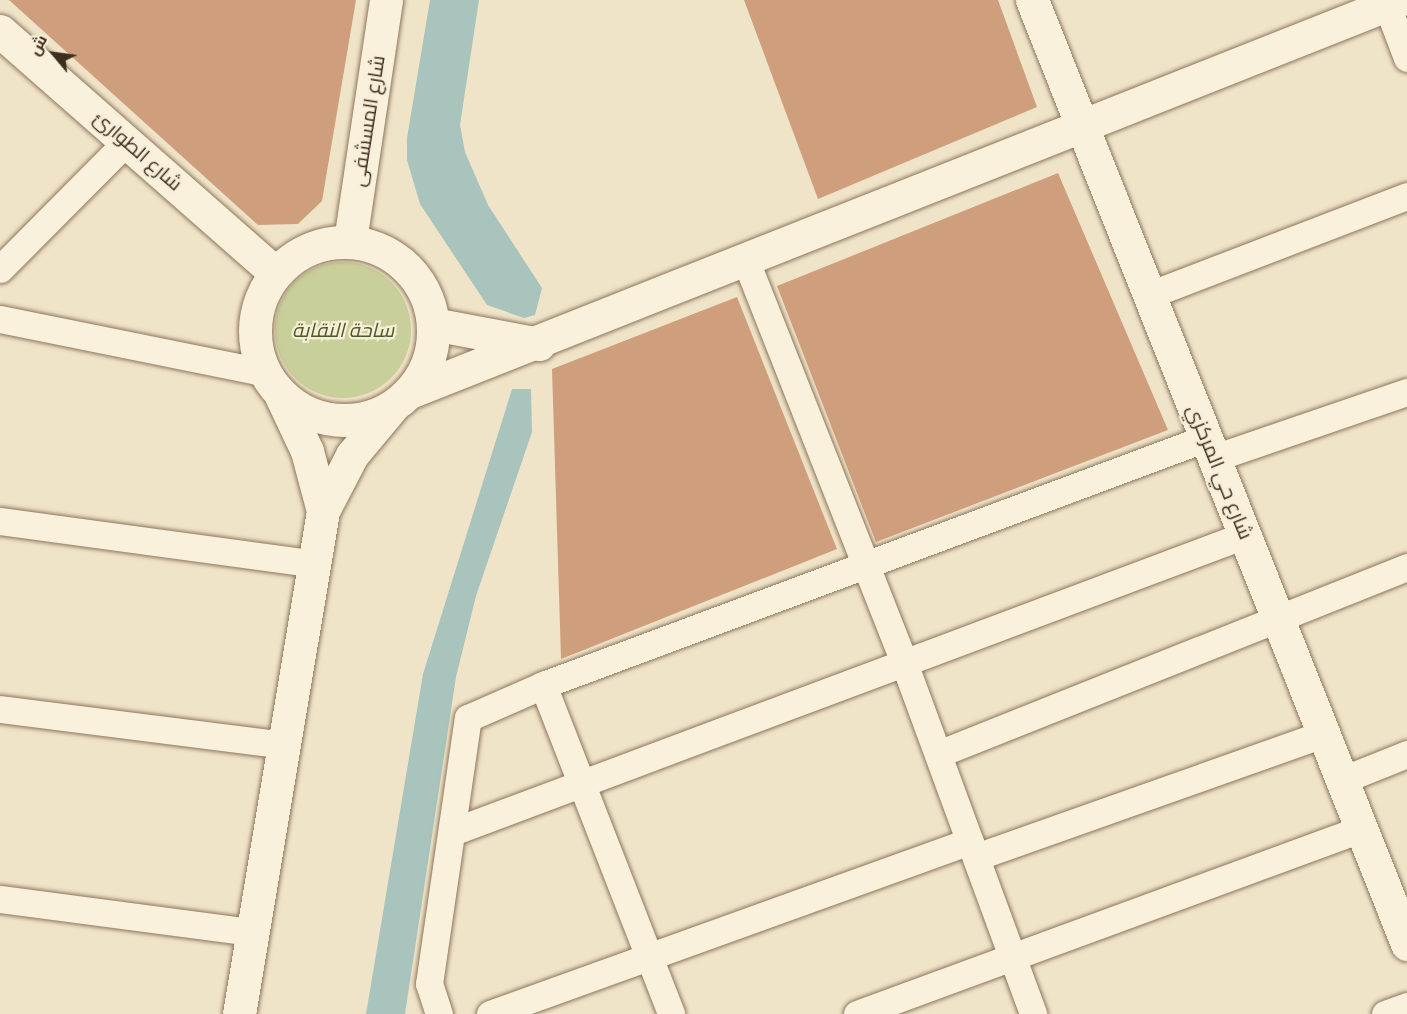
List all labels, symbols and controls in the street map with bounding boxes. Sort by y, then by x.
north arrow [24,24,84,84]
text: ش [25,31,51,59]
street label: شارع المسشفى [346,54,390,188]
street label: شارع الطوارئ [89,106,187,196]
park label: ساحة النقابة [292,318,394,342]
street label: شارع حي المركزي [1182,401,1258,543]

